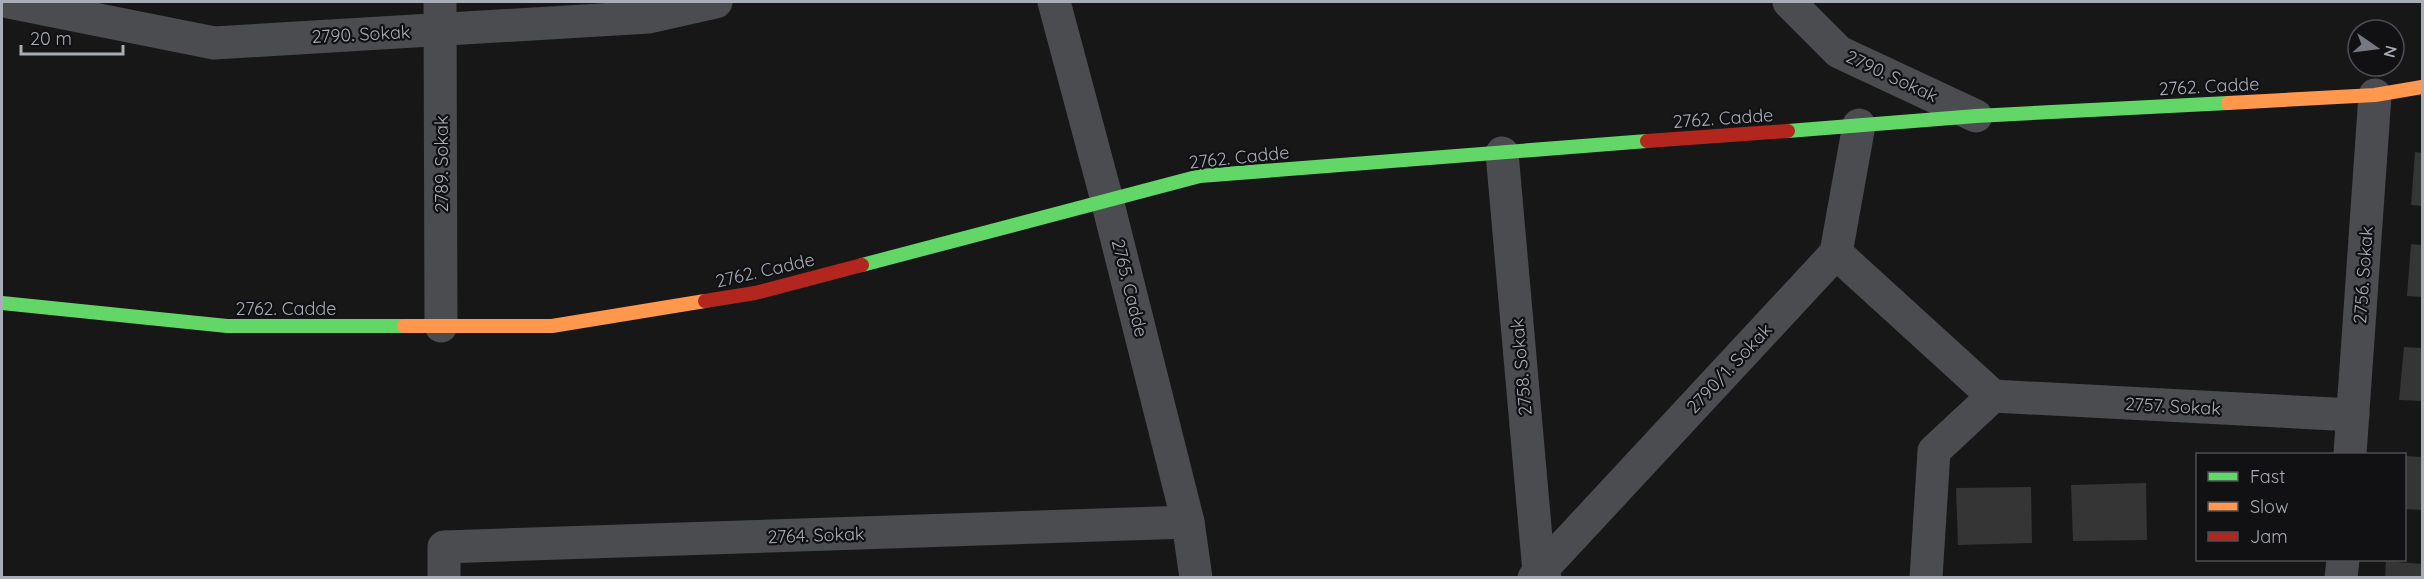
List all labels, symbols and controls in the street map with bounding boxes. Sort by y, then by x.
scale bar [21,18,123,56]
north arrow [2346,18,2406,78]
street label: 2790. Sokak [311,20,411,48]
text: 20 m [30,27,72,50]
text: N [2379,44,2402,60]
street label: 2790. Sokak [1842,45,1942,107]
street label: 2762. Cadde [2158,72,2260,100]
street label: 2762. Cadde [1672,103,1774,133]
street label: 2789. Sokak [430,115,453,213]
street label: 2762. Cadde [1188,140,1290,174]
street label: 2756. Sokak [2348,226,2378,324]
street label: 2765. Cadde [1107,237,1153,339]
street label: 2762. Cadde [713,247,817,293]
street label: 2762. Cadde [236,297,336,320]
street label: 2758. Sokak [1505,317,1537,417]
street label: 2790/1. Sokak [1681,318,1777,418]
street label: 2757. Sokak [2124,392,2222,420]
legend [2196,453,2406,561]
text: Fast [2250,465,2285,488]
text: Slow [2250,495,2288,518]
street label: 2764. Sokak [767,522,865,548]
text: Jam [2250,525,2288,548]

